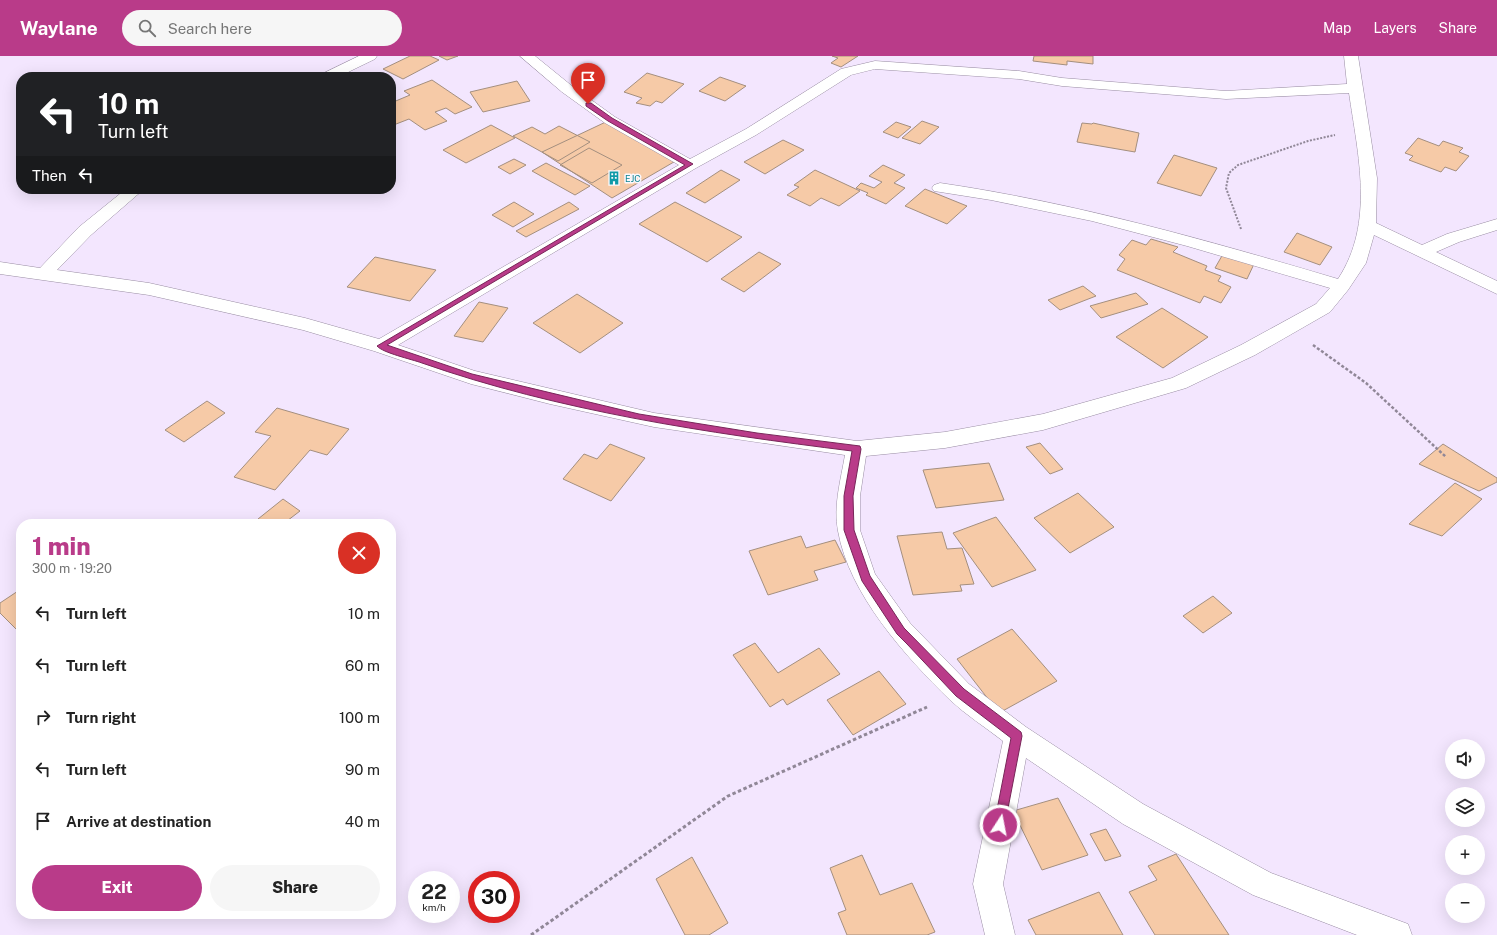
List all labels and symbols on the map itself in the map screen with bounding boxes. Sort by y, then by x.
pin [571,63,605,104]
building icon: EJC [606,170,622,186]
place label: EJC [625,173,640,184]
position arrow [979,804,1021,846]
speed limit sign: 30 [468,871,520,923]

